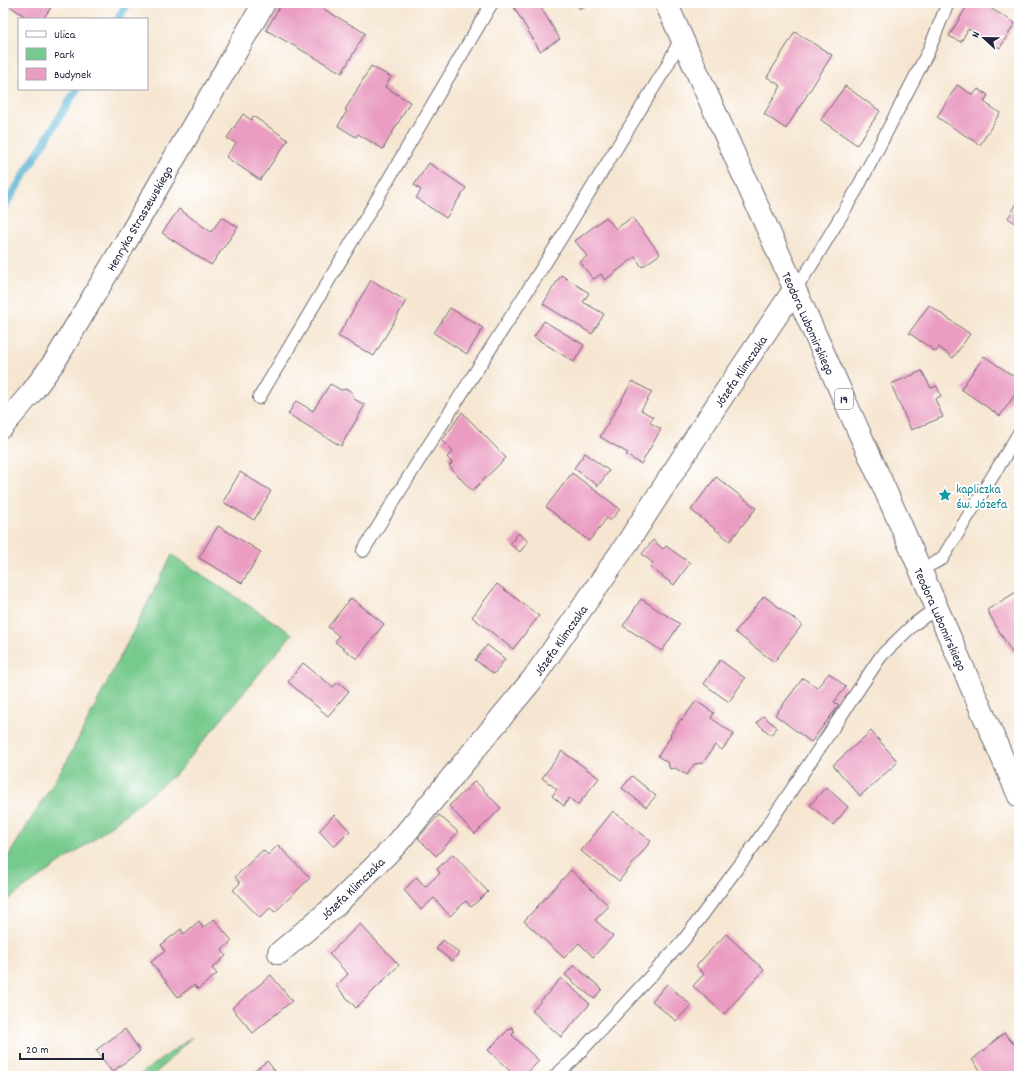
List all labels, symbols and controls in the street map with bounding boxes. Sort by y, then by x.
legend [18,18,148,90]
north arrow [964,18,1004,58]
text: Ulica [54,27,76,44]
text: N [968,29,985,41]
text: Park [54,47,75,64]
text: Budynek [54,67,91,84]
street label: Henryka Straszewskiego [103,163,179,276]
street label: Teodora Lubomirskiego [775,269,838,379]
street label: Józefa Klimczaka [711,332,774,412]
road number: 19 [835,389,853,409]
place label: kapliczka św. Józefa [956,481,1008,515]
place icon: kapliczka św. Józefa [937,487,953,503]
street label: Teodora Lubomirskiego [907,565,970,675]
street label: Józefa Klimczaka [530,601,594,681]
street label: Józefa Klimczaka [317,854,391,925]
scale bar [20,1035,103,1061]
text: 20 m [26,1042,49,1059]

